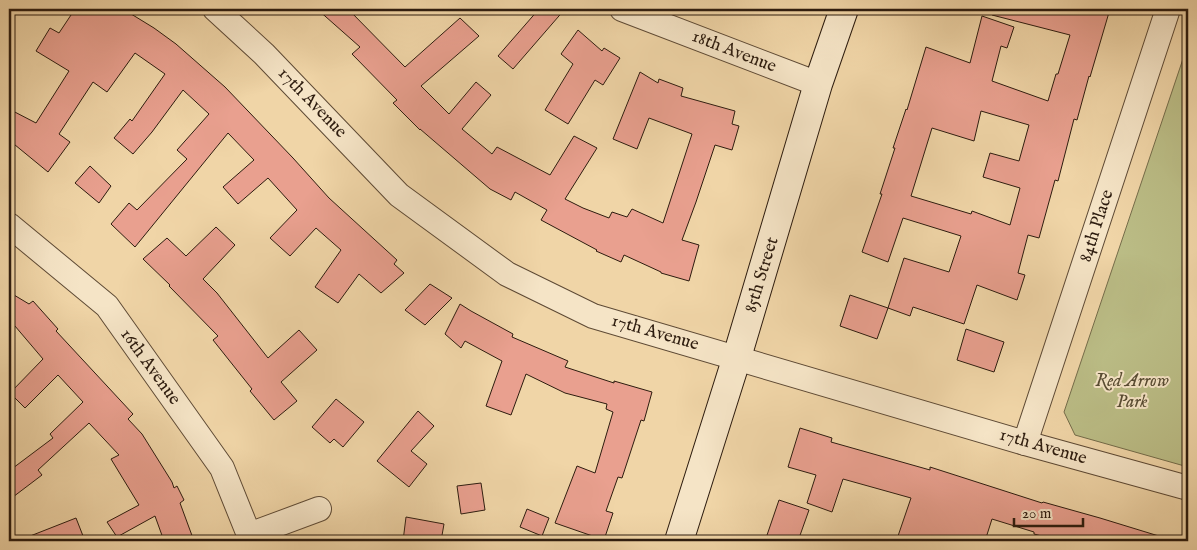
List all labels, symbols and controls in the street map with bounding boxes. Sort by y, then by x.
street label: 18th Avenue [689,25,779,79]
street label: 17th Avenue [273,63,351,143]
street label: 84th Place [1075,187,1119,265]
street label: 85th Street [740,234,784,316]
street label: 17th Avenue [609,310,701,356]
street label: 16th Avenue [115,324,185,410]
park label: Red Arrow Park [1095,370,1170,414]
street label: 17th Avenue [997,424,1089,470]
scale bar [1014,495,1083,527]
text: 20 m [1022,504,1052,523]

